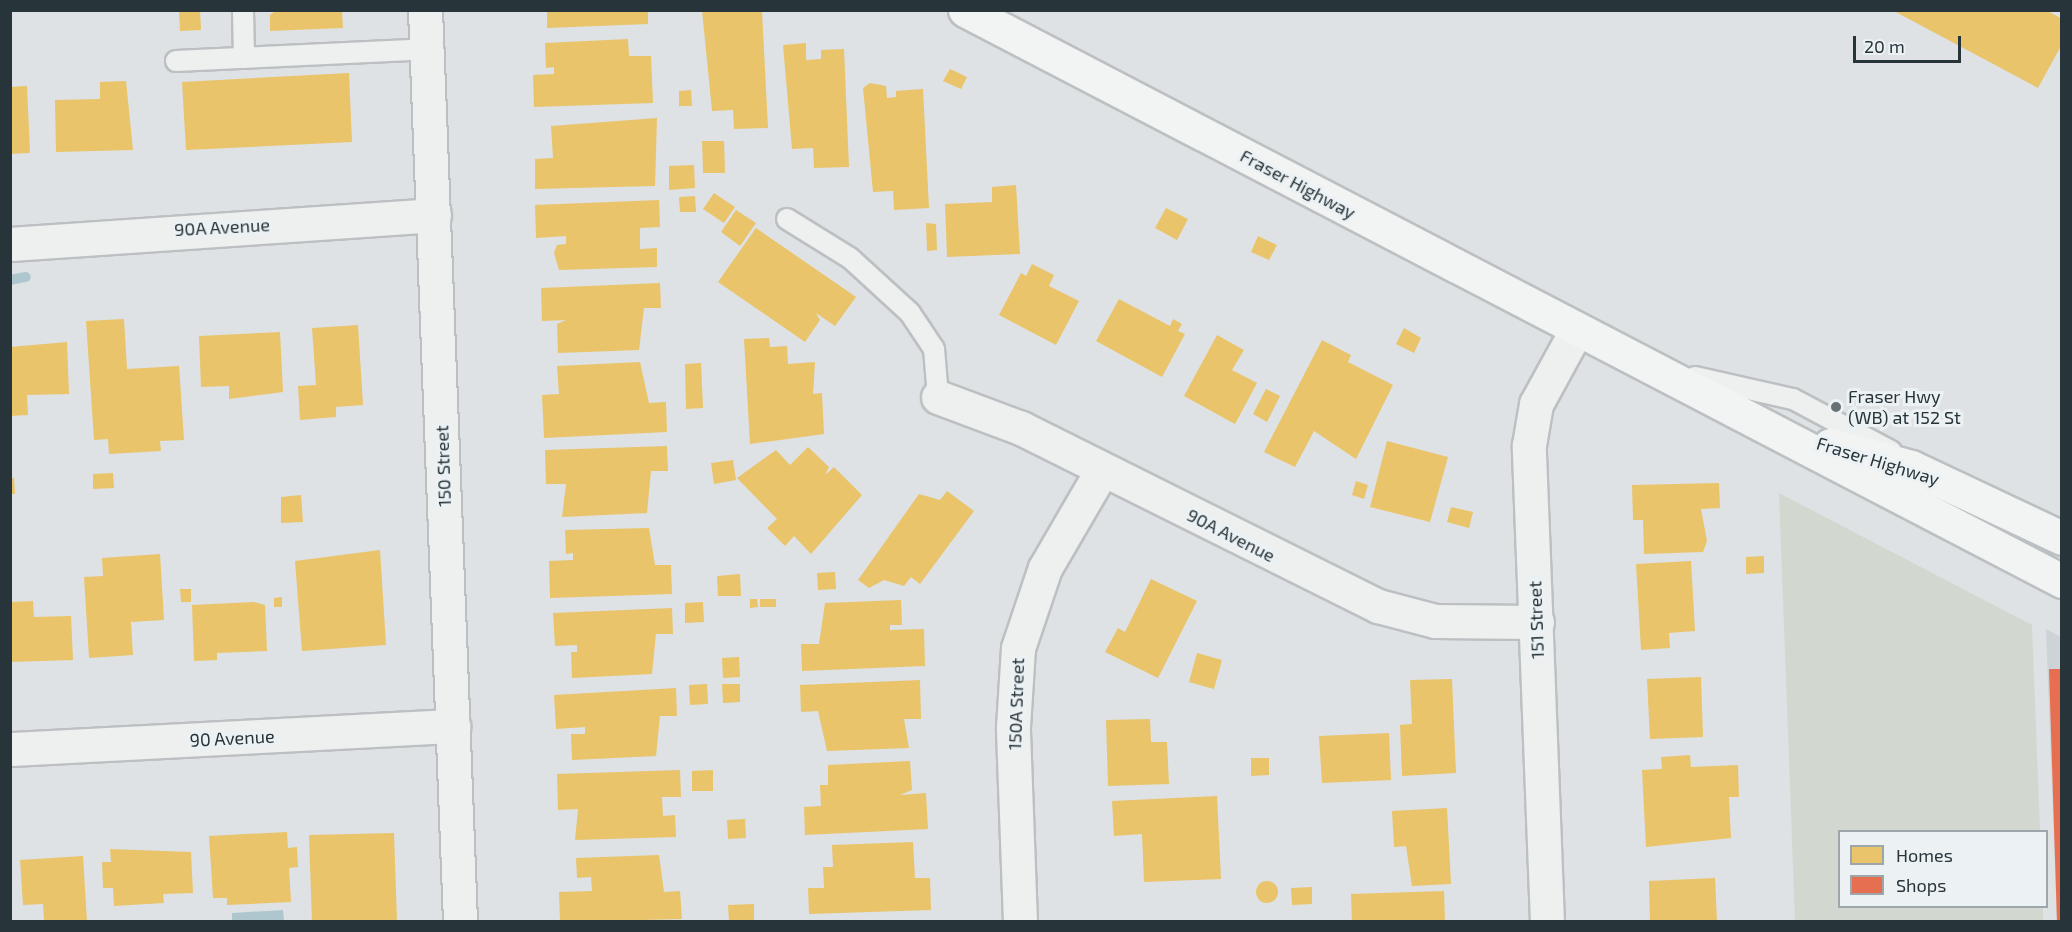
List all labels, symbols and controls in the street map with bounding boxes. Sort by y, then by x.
scale bar [1856,24,1964,62]
text: 20 m [1864,35,1905,57]
street label: Fraser Highway [1237,144,1359,224]
street label: 90A Avenue [173,214,271,240]
place label: Fraser Hwy (WB) at 152 St [1848,386,1961,428]
marker: Fraser Hwy (WB) at 152 St [1829,400,1843,414]
street label: 150 Street [431,425,455,507]
street label: Fraser Highway [1814,432,1942,490]
street label: 90A Avenue [1183,503,1279,567]
street label: 151 Street [1524,581,1548,659]
street label: 150A Street [1004,657,1028,751]
street label: 90 Avenue [189,725,275,751]
legend [1838,830,2048,908]
text: Homes [1896,844,1953,866]
text: Shops [1896,874,1946,896]

